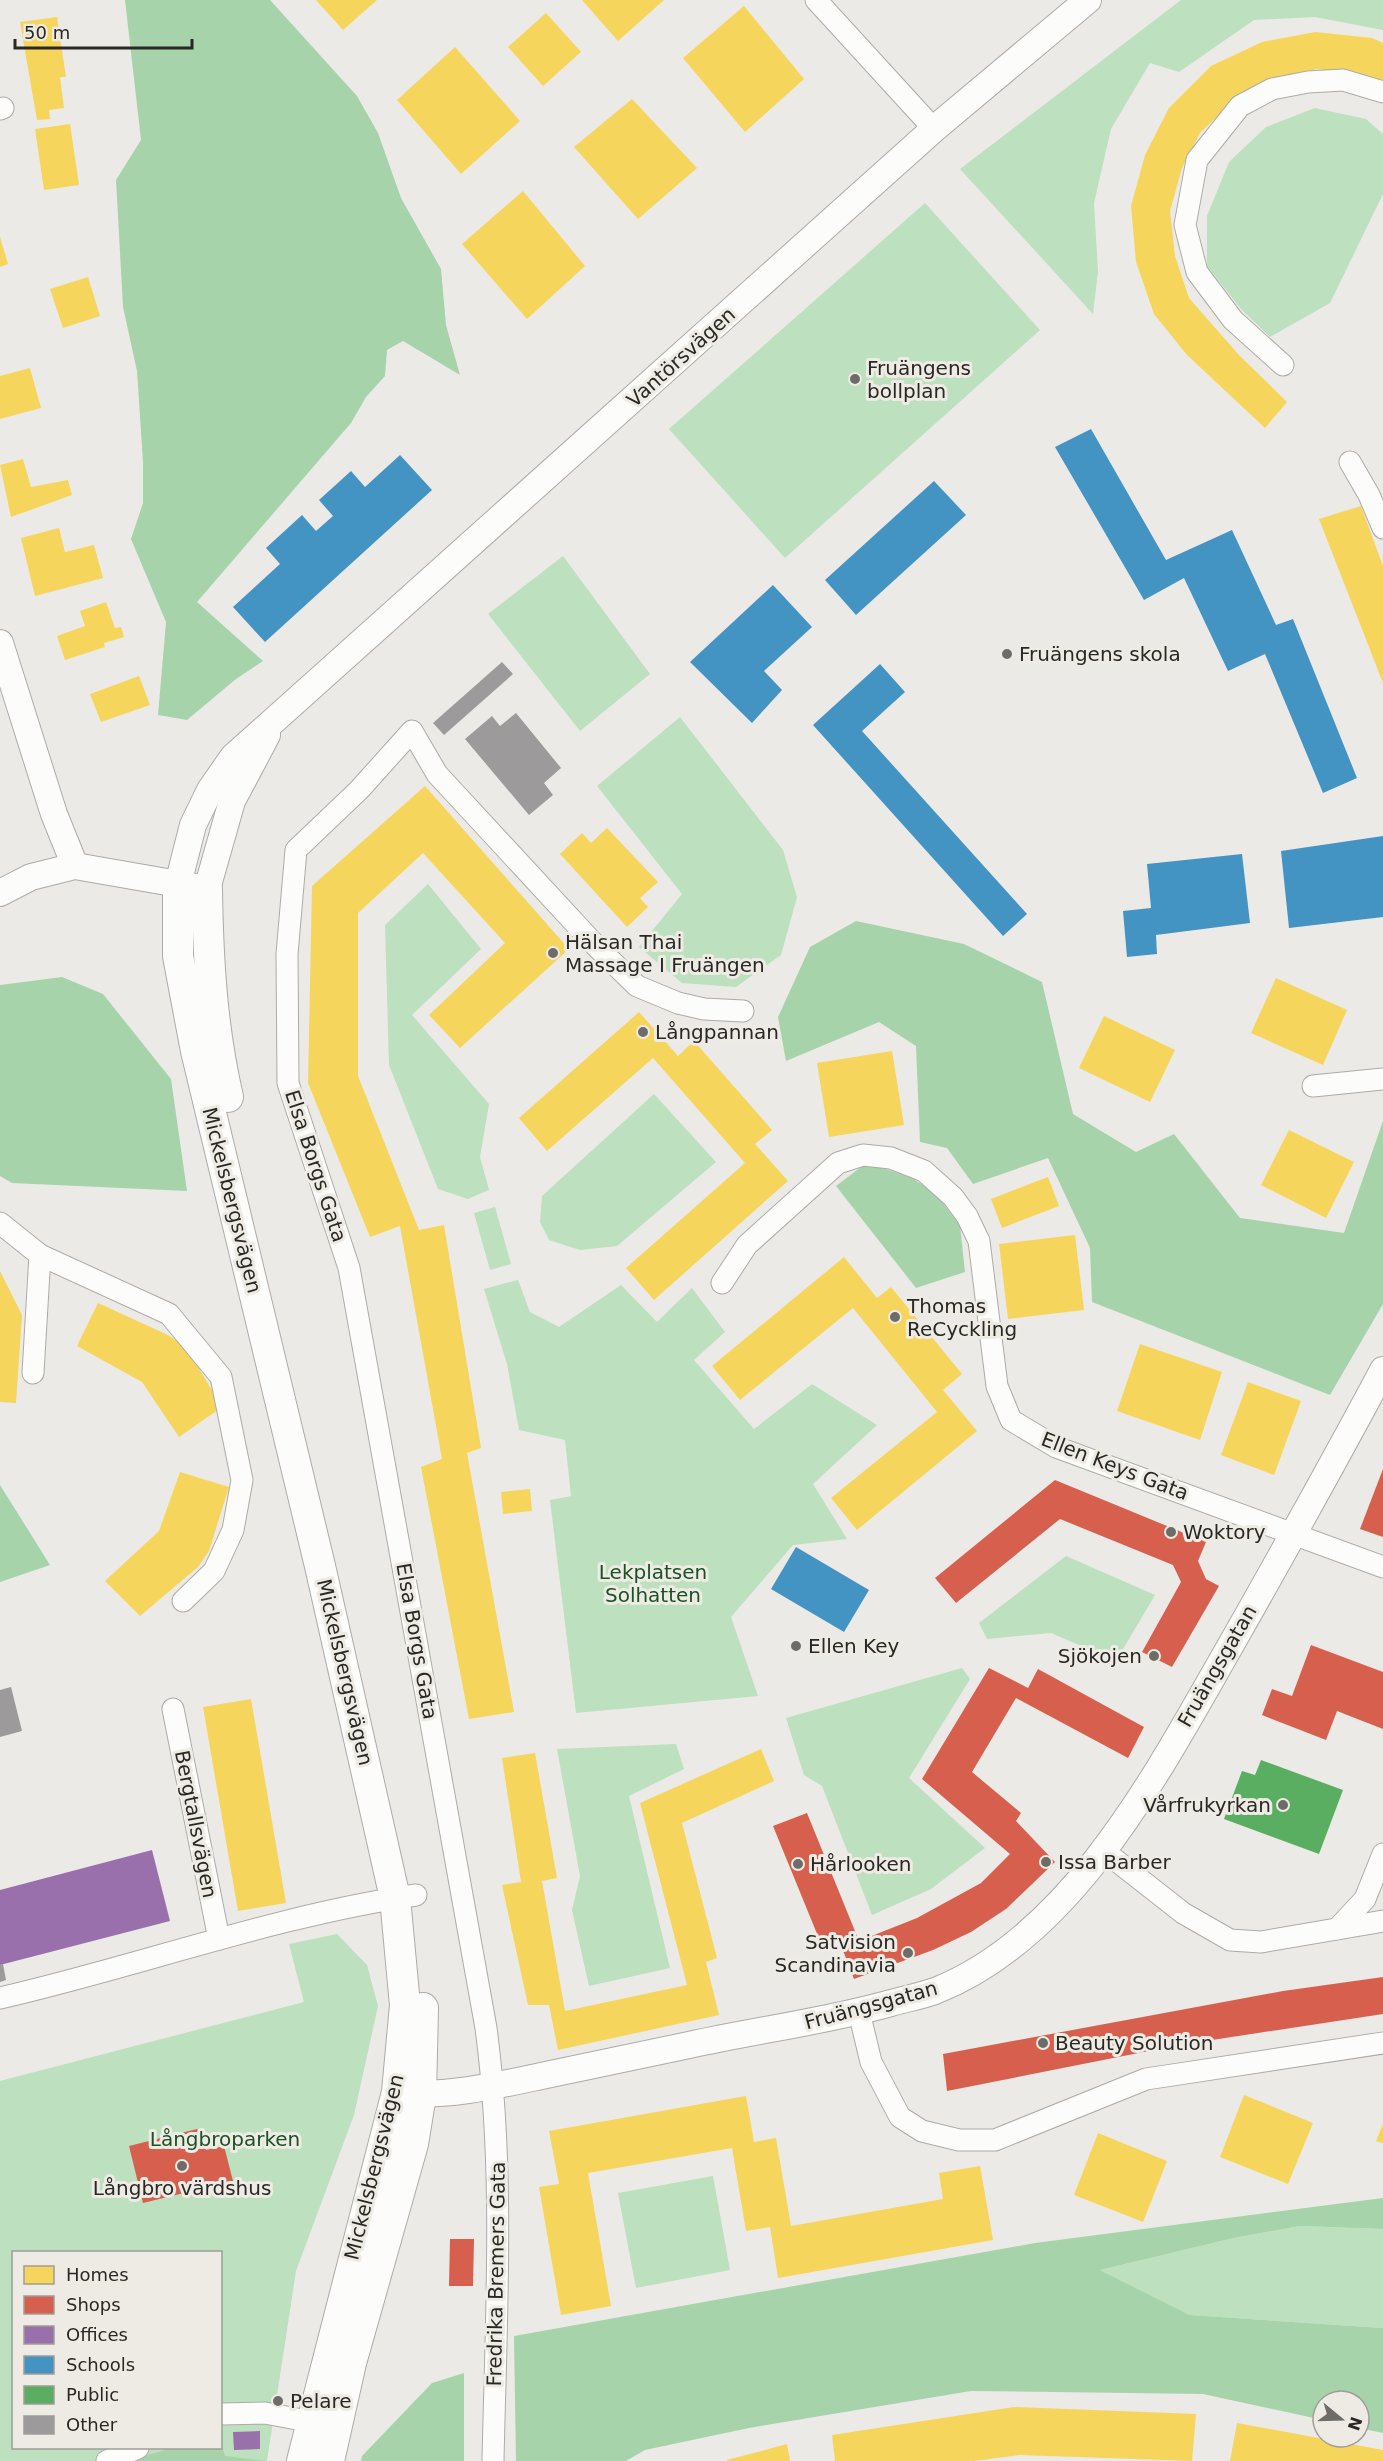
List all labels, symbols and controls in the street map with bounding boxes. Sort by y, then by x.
scale bar [15,12,192,50]
text: 50 m [24,22,70,43]
street label: Vantörsvägen [622,302,740,412]
place label: Fruängens bollplan [867,356,971,403]
marker: Fruängens bollplan [848,372,862,386]
place label: Fruängens skola [1019,642,1181,666]
marker: Fruängens skola [1000,647,1014,661]
place label: Hälsan Thai Massage I Fruängen [565,930,765,977]
marker: Hälsan Thai Massage I Fruängen [546,946,560,960]
place label: Långpannan [655,1020,779,1044]
marker: Långpannan [636,1025,650,1039]
street label: Elsa Borgs Gata [280,1087,352,1245]
street label: Mickelsbergsvägen [197,1105,267,1295]
place label: Thomas ReCyckling [906,1294,1017,1341]
marker: Thomas ReCyckling [888,1310,902,1324]
street label: Ellen Keys Gata [1038,1427,1192,1505]
place label: Woktory [1183,1520,1266,1544]
marker: Woktory [1164,1525,1178,1539]
park label: Lekplatsen Solhatten [599,1560,707,1607]
street label: Elsa Borgs Gata [391,1561,443,1721]
street label: Mickelsbergsvägen [312,1576,378,1768]
street label: Fruängsgatan [1172,1601,1262,1731]
place label: Ellen Key [808,1634,900,1658]
marker: Ellen Key [789,1639,803,1653]
place label: Sjökojen [1058,1644,1142,1668]
marker: Sjökojen [1147,1649,1161,1663]
street label: Bergtallsvägen [170,1748,222,1900]
place label: Vårfrukyrkan [1143,1793,1271,1817]
marker: Vårfrukyrkan [1276,1798,1290,1812]
place label: Issa Barber [1058,1850,1172,1874]
place label: Hårlooken [810,1852,911,1876]
marker: Issa Barber [1039,1855,1053,1869]
marker: Hårlooken [791,1857,805,1871]
place label: Satvision Scandinavia [775,1930,896,1977]
marker: Satvision Scandinavia [901,1946,915,1960]
street label: Fruängsgatan [802,1976,940,2034]
place label: Beauty Solution [1055,2031,1213,2055]
marker: Beauty Solution [1036,2036,1050,2050]
street label: Mickelsbergsvägen [339,2072,409,2262]
park label: Långbroparken [150,2127,300,2151]
marker: Långbro värdshus [175,2159,189,2173]
street label: Fredrika Bremers Gata [482,2161,510,2387]
place label: Långbro värdshus [93,2176,271,2200]
legend [12,2251,222,2449]
text: Homes [66,2264,129,2285]
text: Shops [66,2294,121,2315]
text: Offices [66,2324,128,2345]
text: Schools [66,2354,135,2375]
text: Public [66,2384,119,2405]
place label: Pelare [290,2389,352,2413]
north arrow [1311,2389,1371,2449]
marker: Pelare [271,2394,285,2408]
text: Other [66,2414,118,2435]
text: N [1344,2414,1366,2433]

